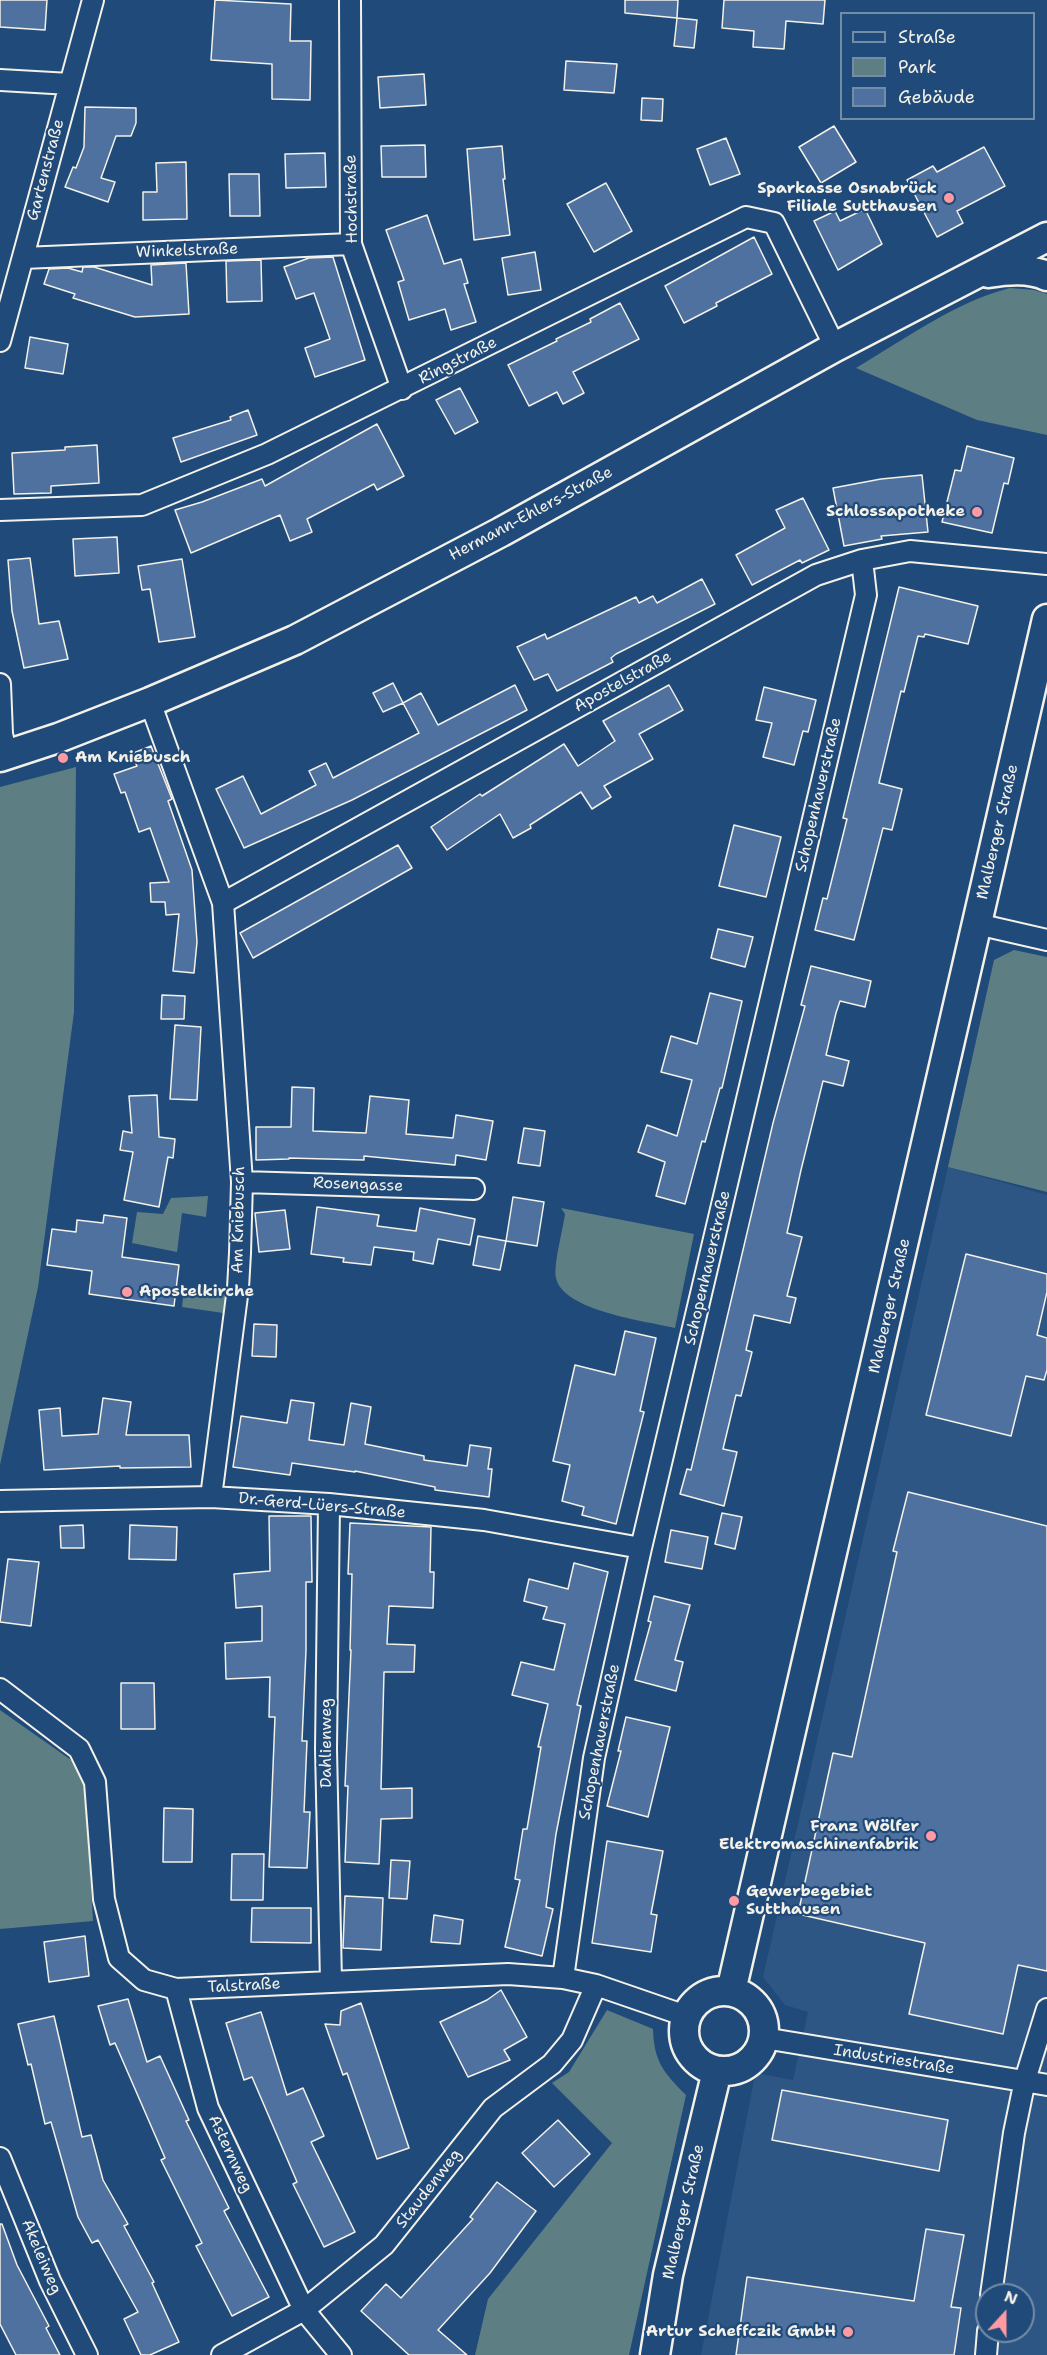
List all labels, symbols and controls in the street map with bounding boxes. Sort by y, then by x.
legend [840,12,1035,120]
text: Straße [898,25,956,49]
text: Park [898,55,937,79]
text: Gebäude [898,85,975,109]
street label: Gartenstraße [23,117,69,223]
street label: Hochstraße [342,154,362,244]
place label: Sparkasse Osnabrück Filiale Sutthausen [757,179,937,217]
marker: Sparkasse Osnabrück Filiale Sutthausen [942,191,956,205]
street label: Winkelstraße [136,240,238,262]
street label: Ringstraße [416,333,500,389]
street label: Hermann-Ehlers-Straße [446,463,616,565]
place label: Schlossapotheke [826,502,965,522]
marker: Schlossapotheke [970,505,984,519]
street label: Apostelstraße [571,647,675,717]
street label: Schopenhauerstraße [792,716,846,874]
place label: Am Kniebusch [75,748,191,768]
marker: Am Kniebusch [56,751,70,765]
street label: Malberger Straße [973,763,1023,901]
street label: Am Kniebusch [228,1166,250,1274]
street label: Rosengasse [313,1174,403,1196]
street label: Schopenhauerstraße [681,1189,735,1347]
street label: Malberger Straße [865,1237,915,1375]
place label: Apostelkirche [139,1282,254,1302]
marker: Apostelkirche [120,1285,134,1299]
street label: Dr.-Gerd-Lüers-Straße [238,1489,406,1523]
street label: Schopenhauerstraße [575,1663,625,1821]
street label: Dahlienweg [317,1698,337,1788]
place label: Franz Wölfer Elektromaschinenfabrik [719,1817,919,1855]
marker: Franz Wölfer Elektromaschinenfabrik [924,1829,938,1843]
place label: Gewerbegebiet Sutthausen [746,1882,872,1920]
marker: Gewerbegebiet Sutthausen [727,1894,741,1908]
street label: Talstraße [207,1975,281,1997]
street label: Industriestraße [832,2041,956,2079]
street label: Asternweg [204,2112,256,2196]
street label: Malberger Straße [659,2143,709,2281]
street label: Staudenweg [392,2146,466,2232]
street label: Akeleiweg [17,2217,65,2297]
north arrow [975,2283,1035,2343]
text: N [1001,2286,1021,2310]
place label: Artur Scheffczik GmbH [646,2322,836,2342]
marker: Artur Scheffczik GmbH [841,2325,855,2339]

